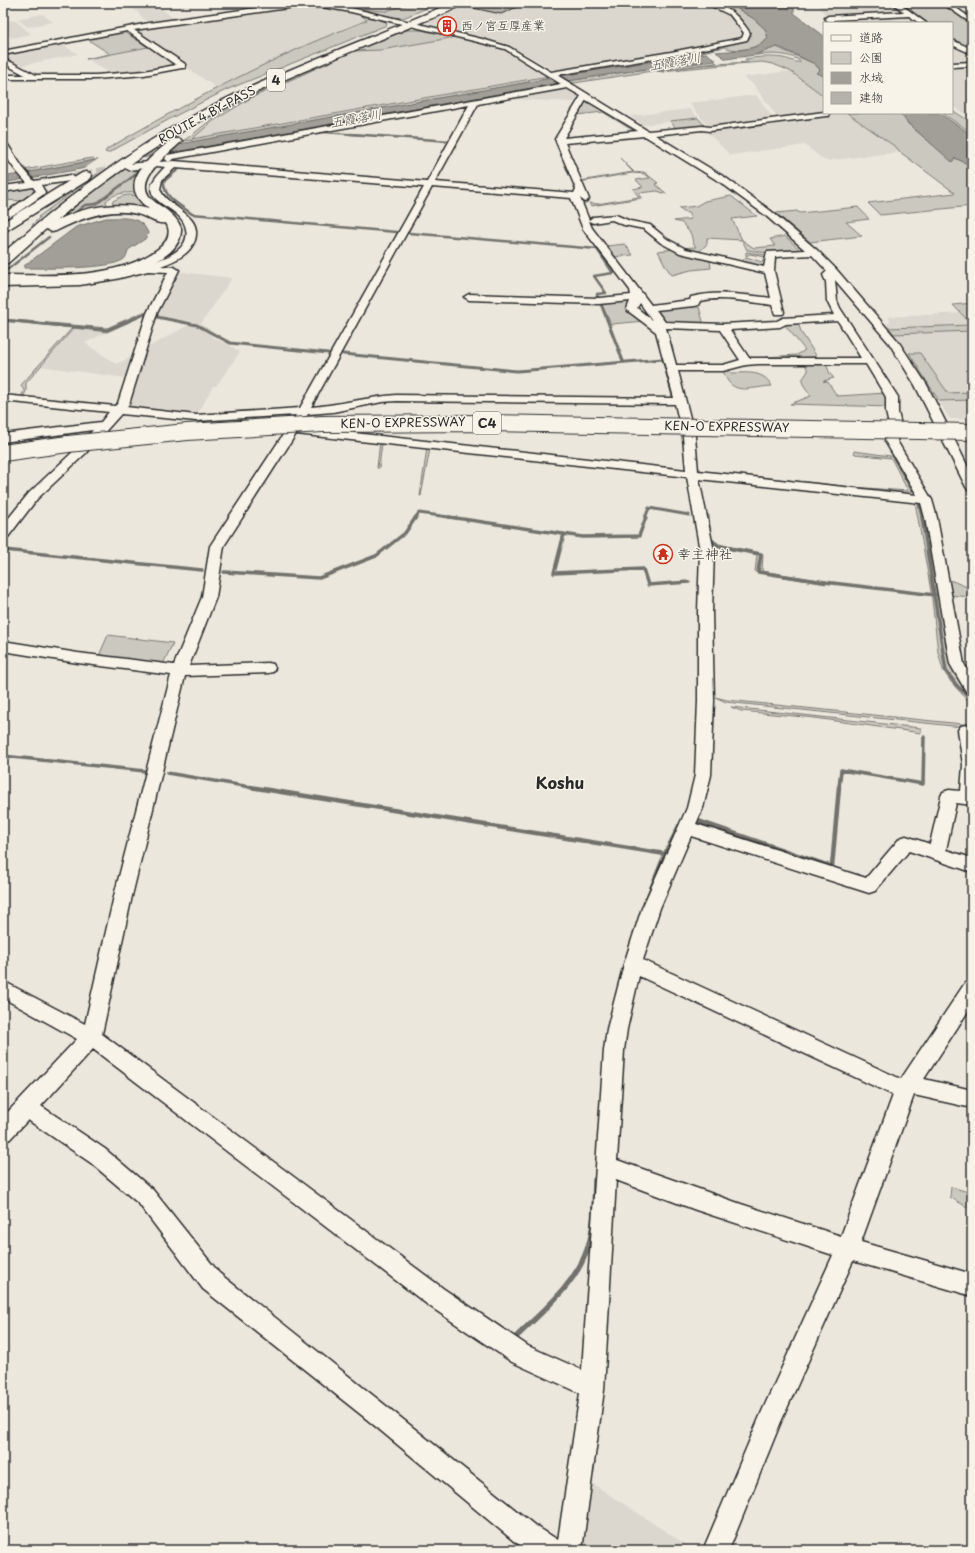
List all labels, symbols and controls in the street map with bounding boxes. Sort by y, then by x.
building icon: 西ノ宮互厚産業 [436,15,458,37]
place label: 西ノ宮互厚産業 [461,16,545,34]
legend [823,22,953,114]
text: 道路 [859,28,883,46]
water label: 五霞落川 [648,47,702,74]
text: 公園 [859,48,883,66]
text: 水域 [859,68,883,86]
road number: 4 [267,69,285,91]
street label: ROUTE 4 BY-PASS [155,81,258,147]
text: 建物 [859,88,883,106]
water label: 五霞落川 [329,104,383,131]
street label: KEN-O EXPRESSWAY [340,412,466,432]
road number: C4 [473,412,501,434]
street label: KEN-O EXPRESSWAY [664,416,790,436]
temple icon: 幸主神社 [652,543,674,565]
place label: 幸主神社 [677,543,733,564]
district label: Koshu [536,770,584,794]

